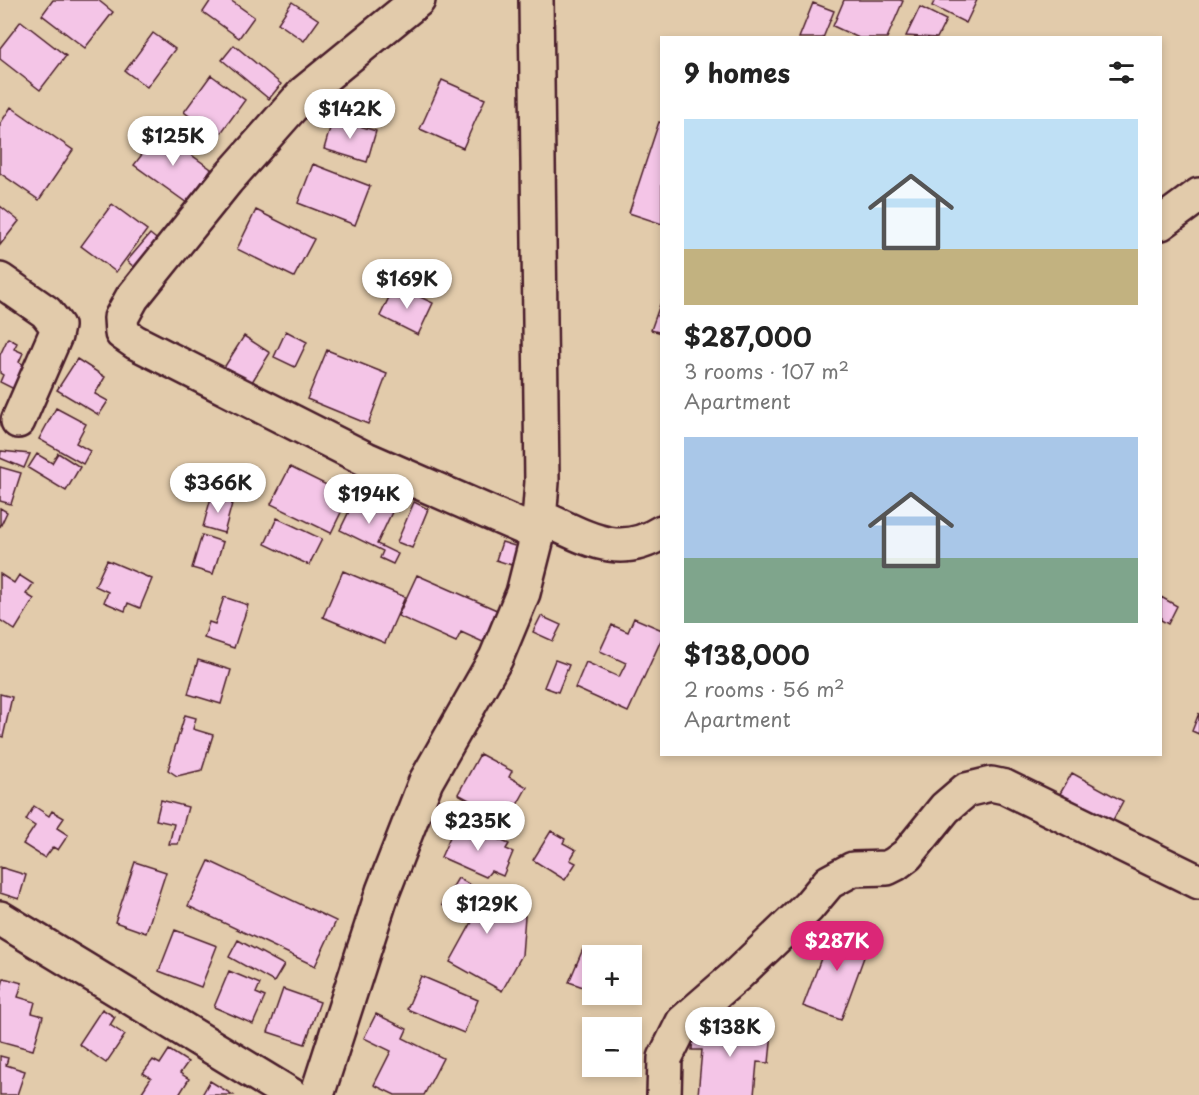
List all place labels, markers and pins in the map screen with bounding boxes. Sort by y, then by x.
pin: $142K [308,89,392,140]
pin: $125K [131,116,215,167]
pin: $169K [365,259,449,310]
pin: $366K [176,463,260,514]
pin: $194K [327,474,411,525]
pin: $235K [436,801,520,852]
pin: $129K [445,884,529,935]
pin: $287K [795,921,879,972]
pin: $138K [688,1007,772,1058]

